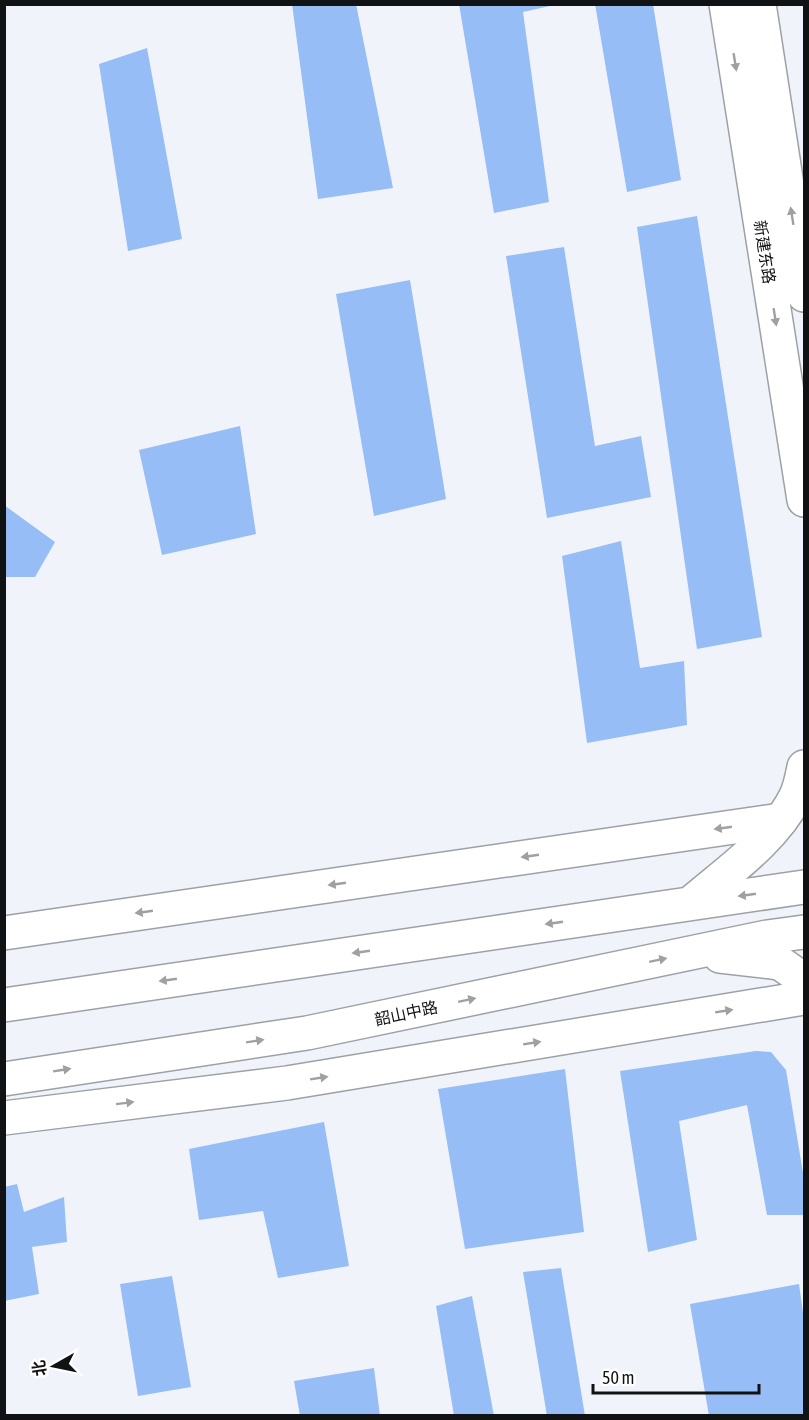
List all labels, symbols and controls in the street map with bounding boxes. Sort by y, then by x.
one-way arrow [731,53,740,72]
one-way arrow [788,207,797,226]
street label: 新建东路 [751,219,779,285]
one-way arrow [771,308,780,327]
one-way arrow [713,824,732,833]
one-way arrow [521,852,540,861]
one-way arrow [328,880,347,889]
one-way arrow [737,891,756,900]
one-way arrow [135,908,154,917]
one-way arrow [544,919,563,928]
one-way arrow [351,947,370,956]
one-way arrow [649,955,668,964]
one-way arrow [158,975,177,984]
one-way arrow [458,995,477,1004]
street label: 韶山中路 [373,998,439,1028]
one-way arrow [715,1006,734,1015]
one-way arrow [246,1037,265,1046]
one-way arrow [522,1038,541,1047]
one-way arrow [53,1066,72,1075]
one-way arrow [309,1074,328,1083]
one-way arrow [116,1098,135,1108]
north arrow [24,1336,84,1396]
scale bar [593,1357,760,1395]
text: 北 [29,1359,49,1378]
text: 50 m [602,1367,634,1388]

